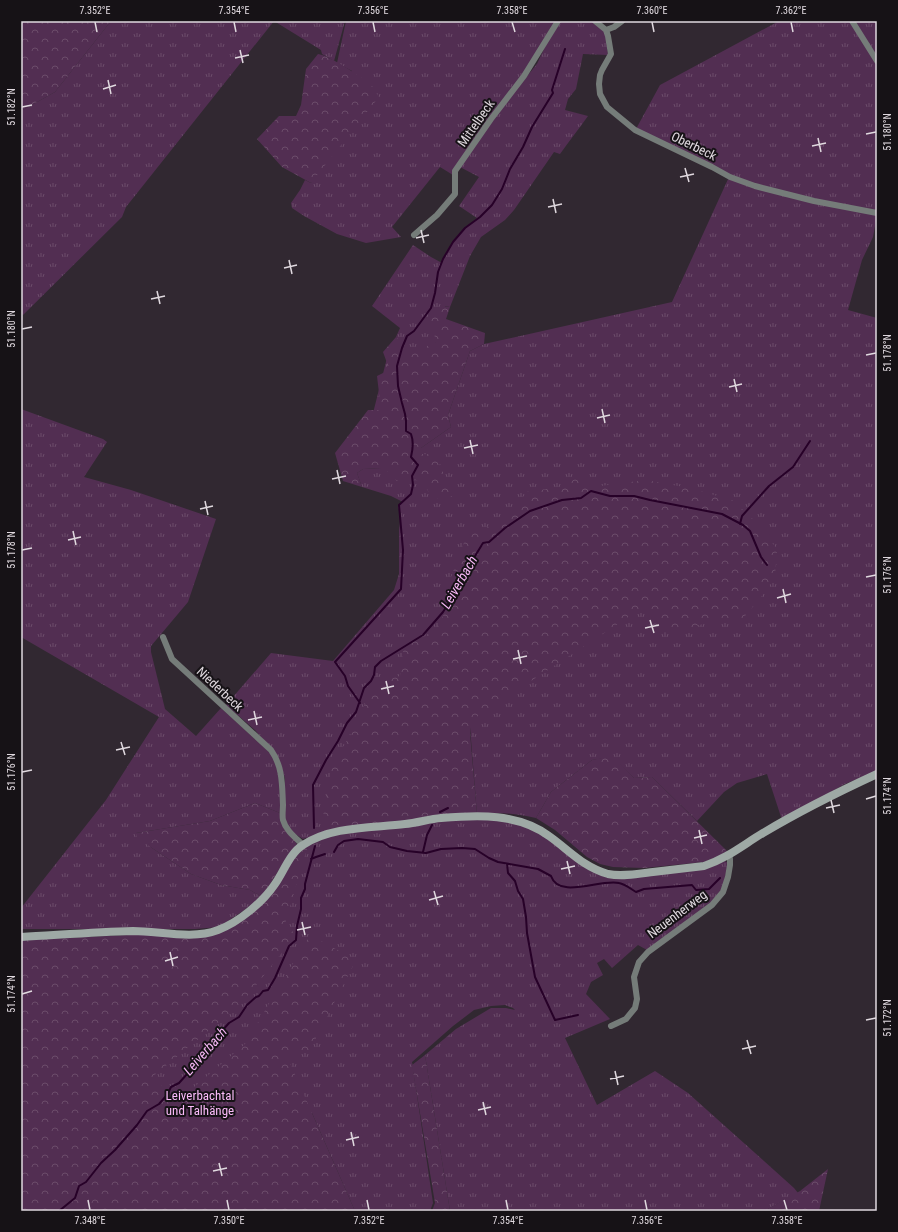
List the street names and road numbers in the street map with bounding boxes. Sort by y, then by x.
street label: Mittelbeck [454,96,498,149]
street label: Oberbeck [669,129,719,163]
street label: Niederbeck [194,664,246,714]
street label: Neuenherweg [644,887,710,941]

